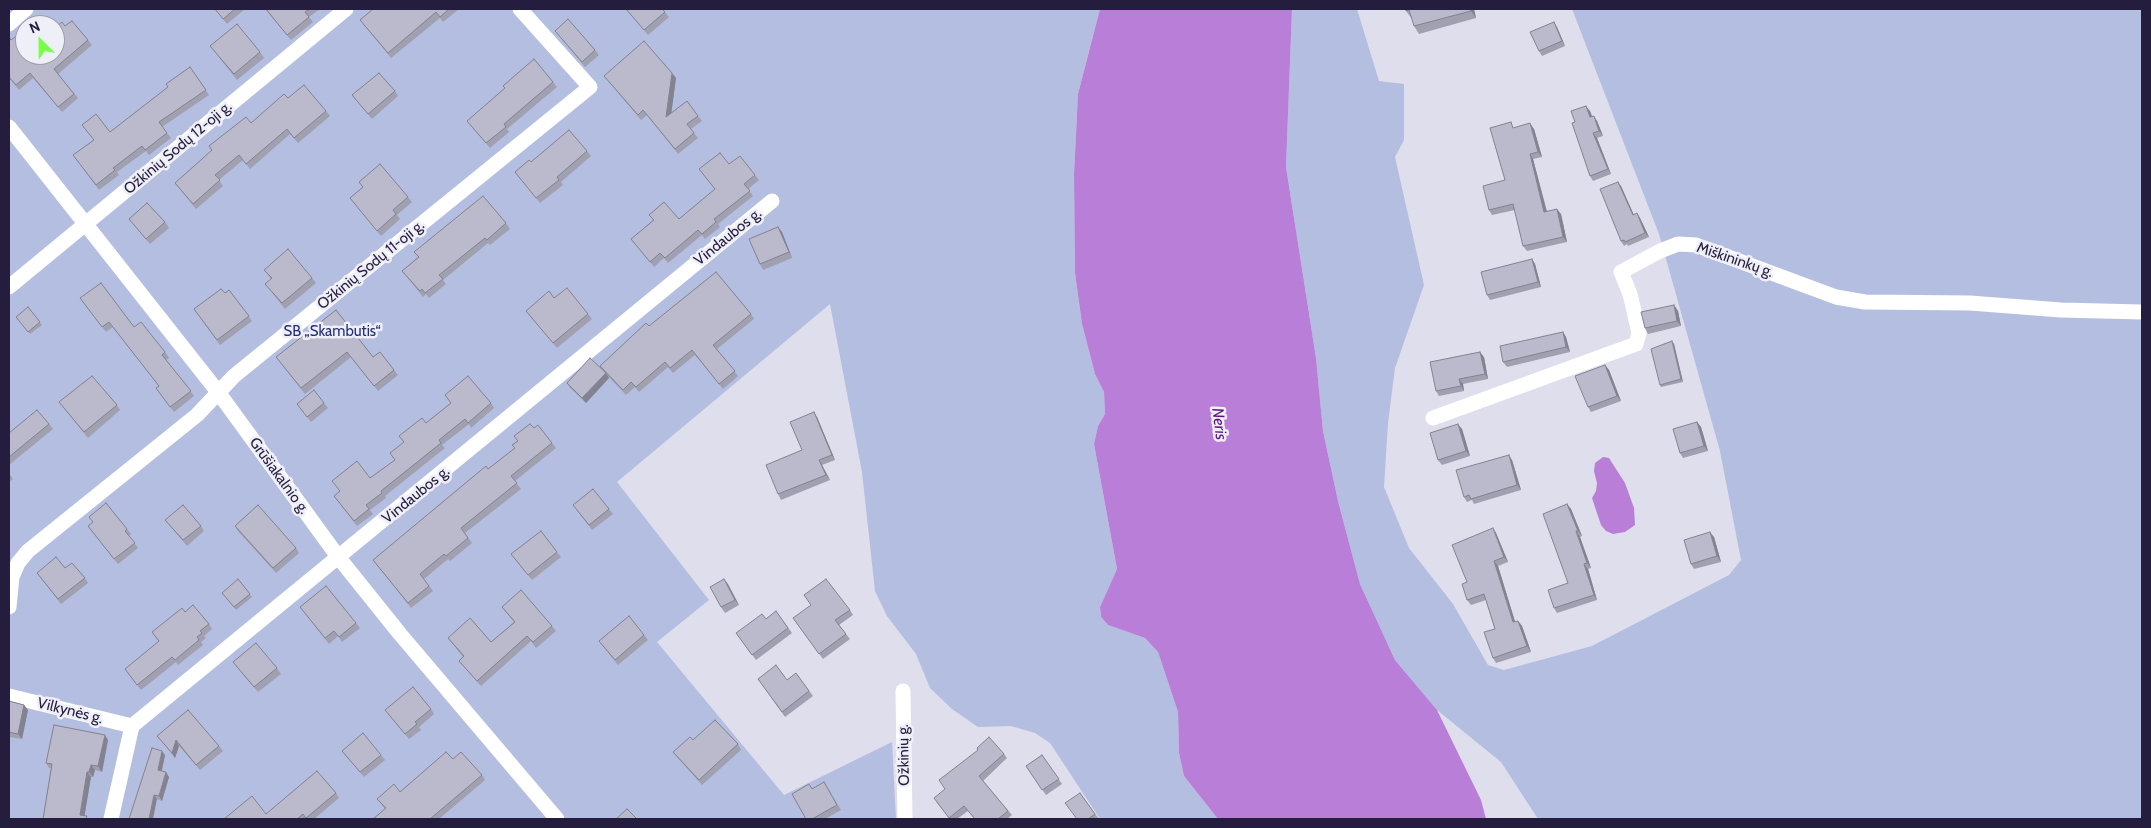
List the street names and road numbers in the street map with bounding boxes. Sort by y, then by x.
street label: Ožkinių Sodų 12-oji g. [120,98,236,198]
street label: Vindaubos g. [691,204,765,270]
street label: Ožkinių Sodų 11-oji g. [314,216,428,314]
street label: Miškininkų g. [1694,238,1776,282]
street label: Grūšiakalnio g. [245,434,313,518]
street label: Vindaubos g. [379,462,453,528]
street label: Vilkynės g. [35,694,105,728]
street label: Ožkinių g. [894,724,914,786]

